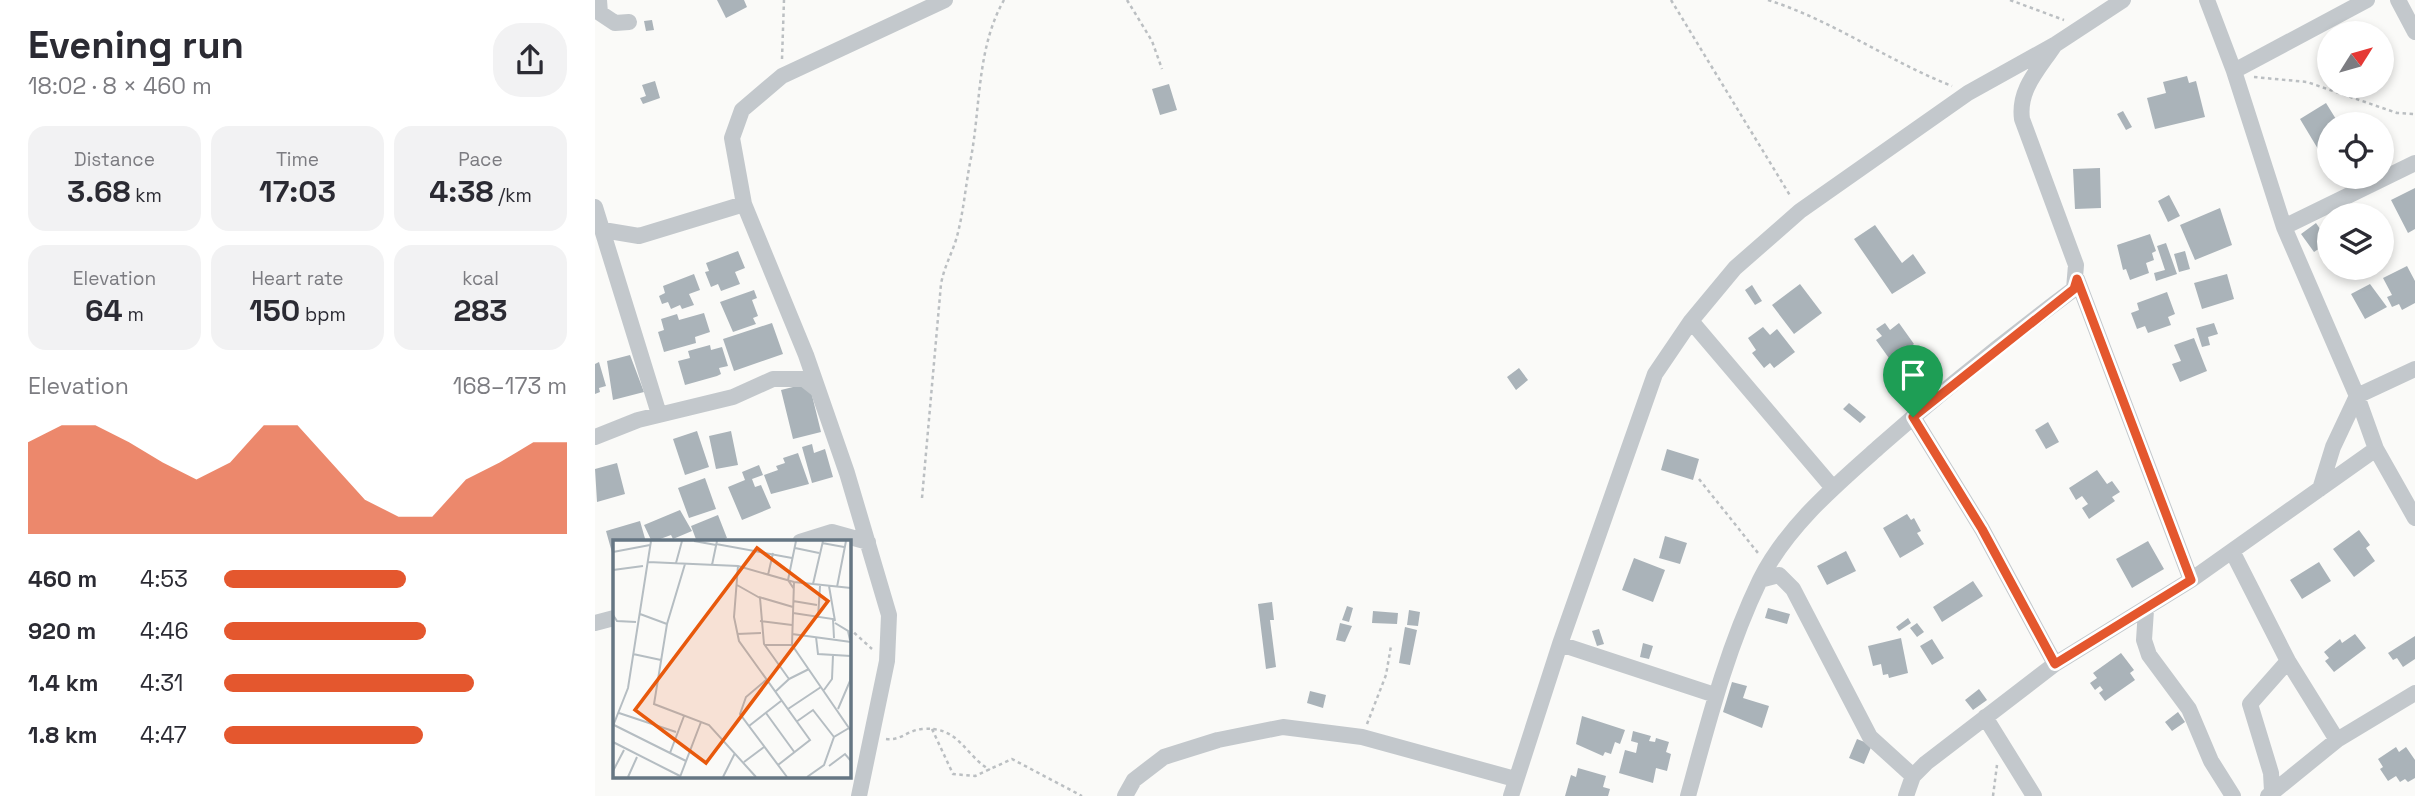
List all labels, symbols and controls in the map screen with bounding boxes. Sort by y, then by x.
text: Evening run [28,21,244,69]
north arrow [2317,21,2394,98]
map controls [2317,21,2394,280]
button: share [493,23,567,97]
text: 18:02 · 8 × 460 m [28,71,212,101]
button: locate [2317,112,2394,189]
text: Distance [74,147,155,172]
text: Time [276,147,319,172]
text: Pace [458,147,503,172]
text: 3.68 [67,172,130,211]
text: 17:03 [259,172,336,211]
text: 4:38 [429,172,493,211]
text: km [130,183,162,208]
text: /km [493,183,532,208]
button: layers [2317,203,2394,280]
text: Elevation [73,266,156,291]
text: Heart rate [251,266,344,291]
text: kcal [462,266,499,291]
text: 64 [85,291,123,330]
text: 150 [249,291,300,330]
text: 283 [453,291,508,330]
text: m [123,302,144,327]
text: bpm [300,302,346,327]
pin [1883,345,1943,417]
icon: arrive [1894,356,1932,394]
text: Elevation [28,371,129,401]
text: 168–173 m [453,371,567,401]
inset map [613,540,851,778]
text: 460 m [28,564,97,594]
text: 4:53 [140,564,188,594]
text: 920 m [28,616,96,646]
text: 4:46 [140,616,189,646]
text: 1.4 km [28,668,98,698]
text: 4:31 [140,668,183,698]
text: 1.8 km [28,720,98,750]
text: 4:47 [140,720,187,750]

